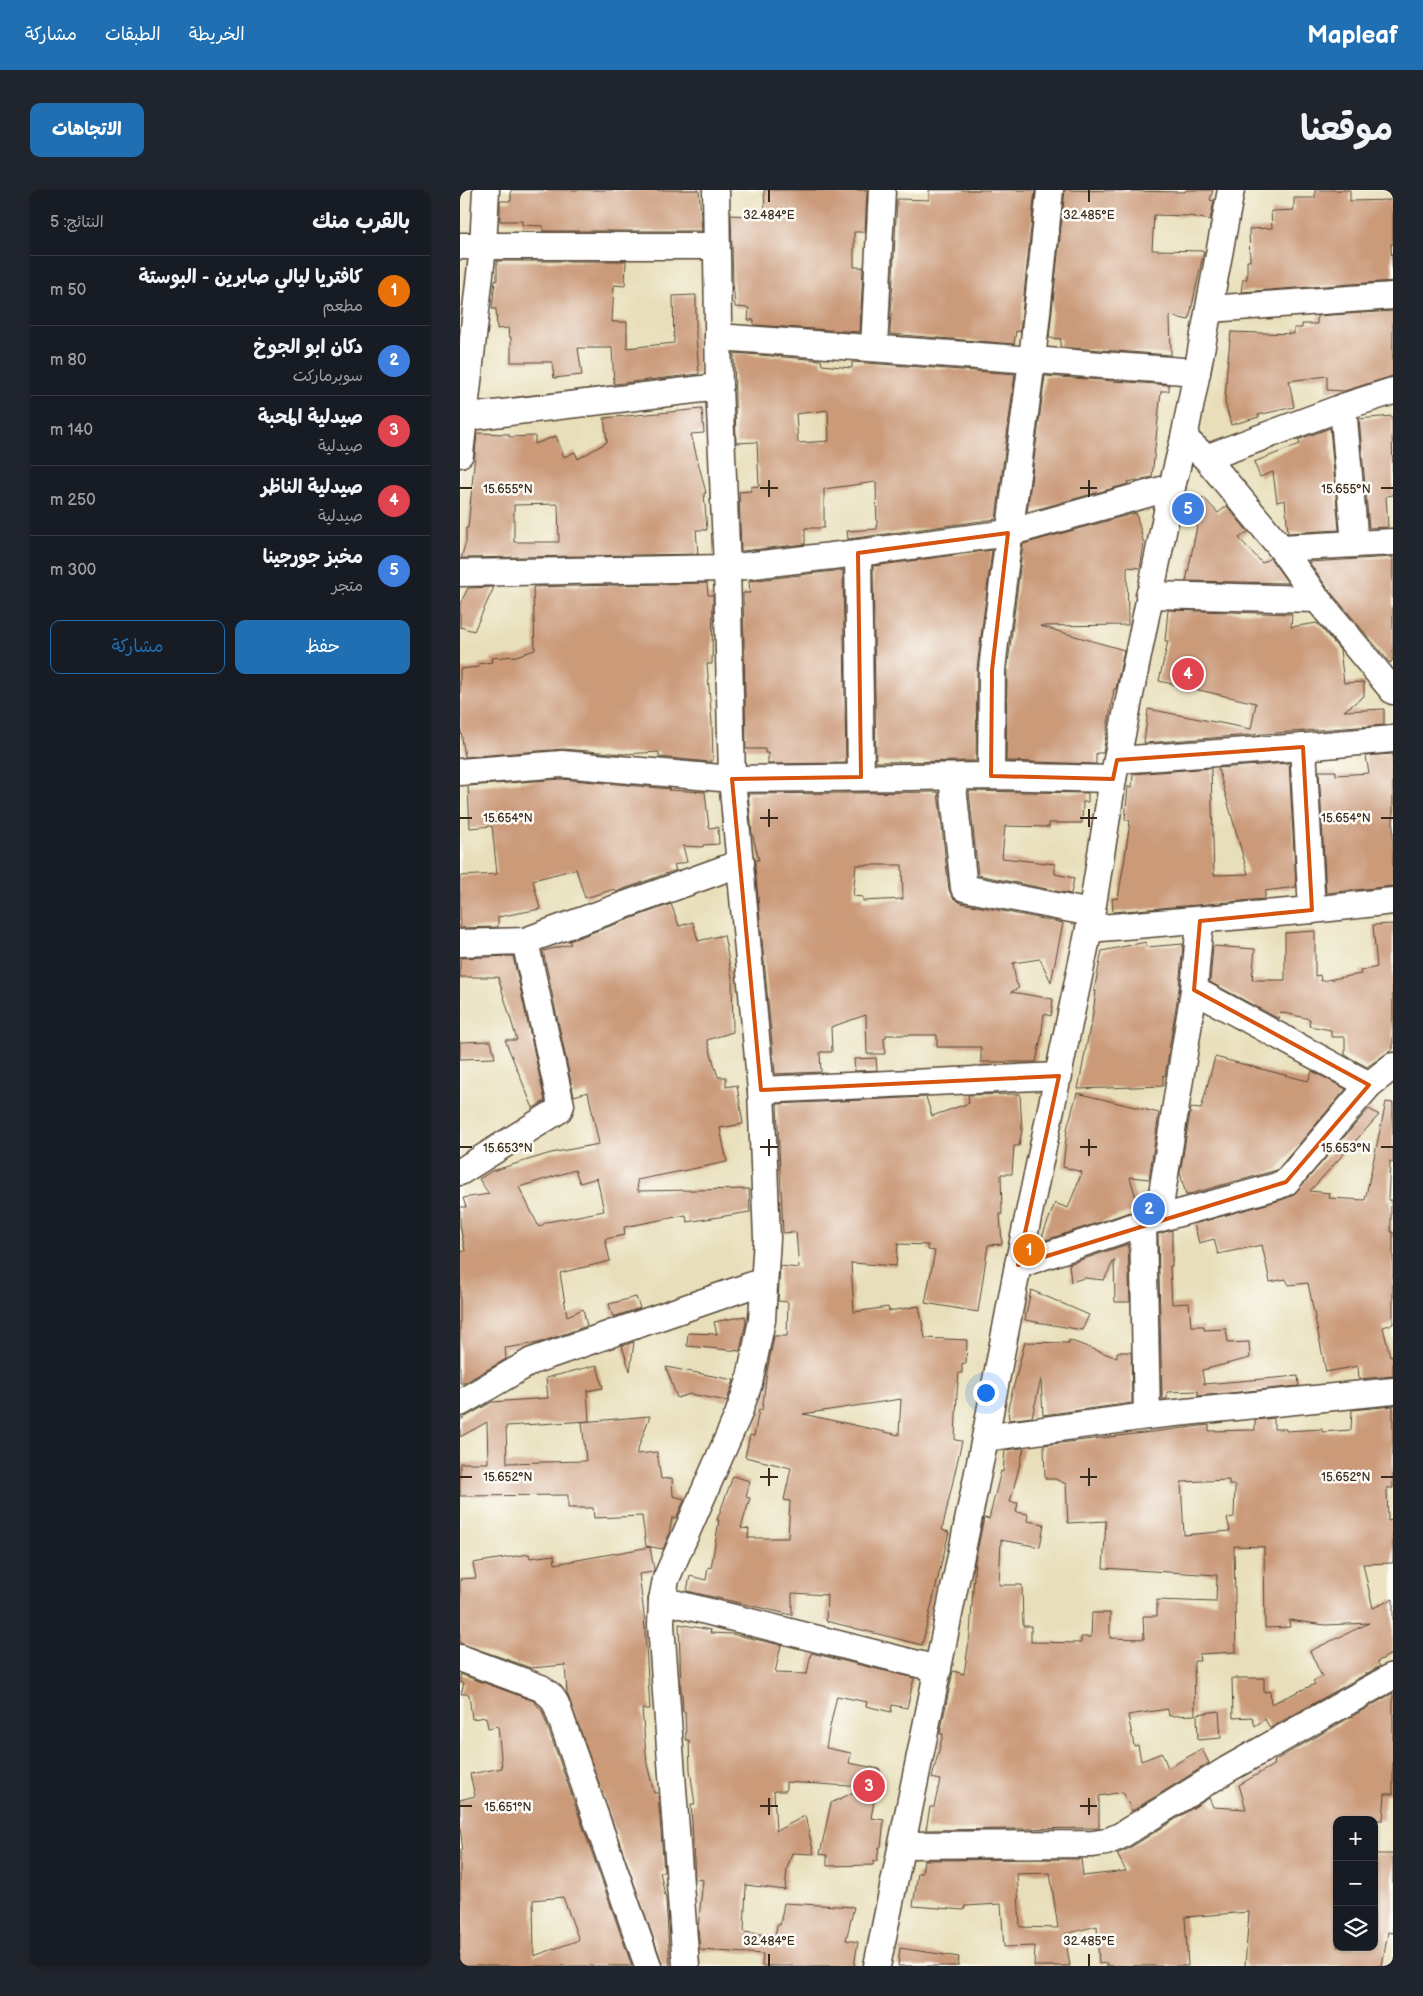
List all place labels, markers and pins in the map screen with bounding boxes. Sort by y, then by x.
pin: 5 [1172,490,1204,528]
pin: 4 [1172,655,1204,693]
pin: 2 [1133,1190,1165,1228]
pin: 1 [1013,1231,1045,1269]
pin: 3 [853,1767,885,1805]

